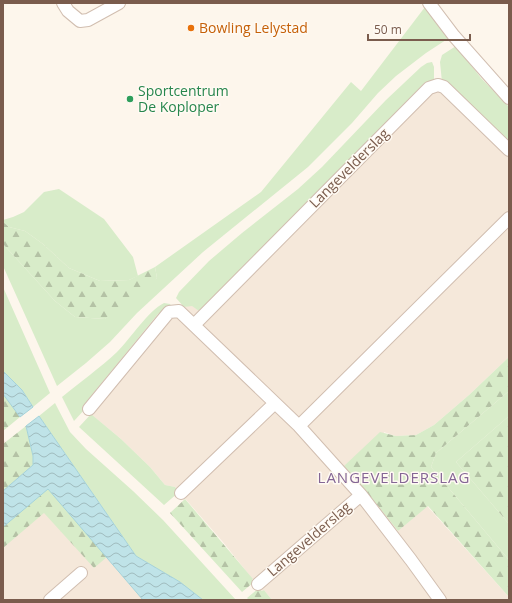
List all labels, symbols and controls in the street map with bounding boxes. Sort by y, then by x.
scale bar [368,16,470,42]
place label: Bowling Lelystad [199,18,308,37]
text: 50 m [374,21,402,38]
marker: Bowling Lelystad [186,23,196,33]
place label: Sportcentrum De Koploper [138,81,229,116]
marker: Sportcentrum De Koploper [125,94,135,104]
street label: Langevelderslag [305,123,393,212]
district label: LANGEVELDERSLAG [318,467,470,487]
street label: Langevelderslag [263,497,355,580]

